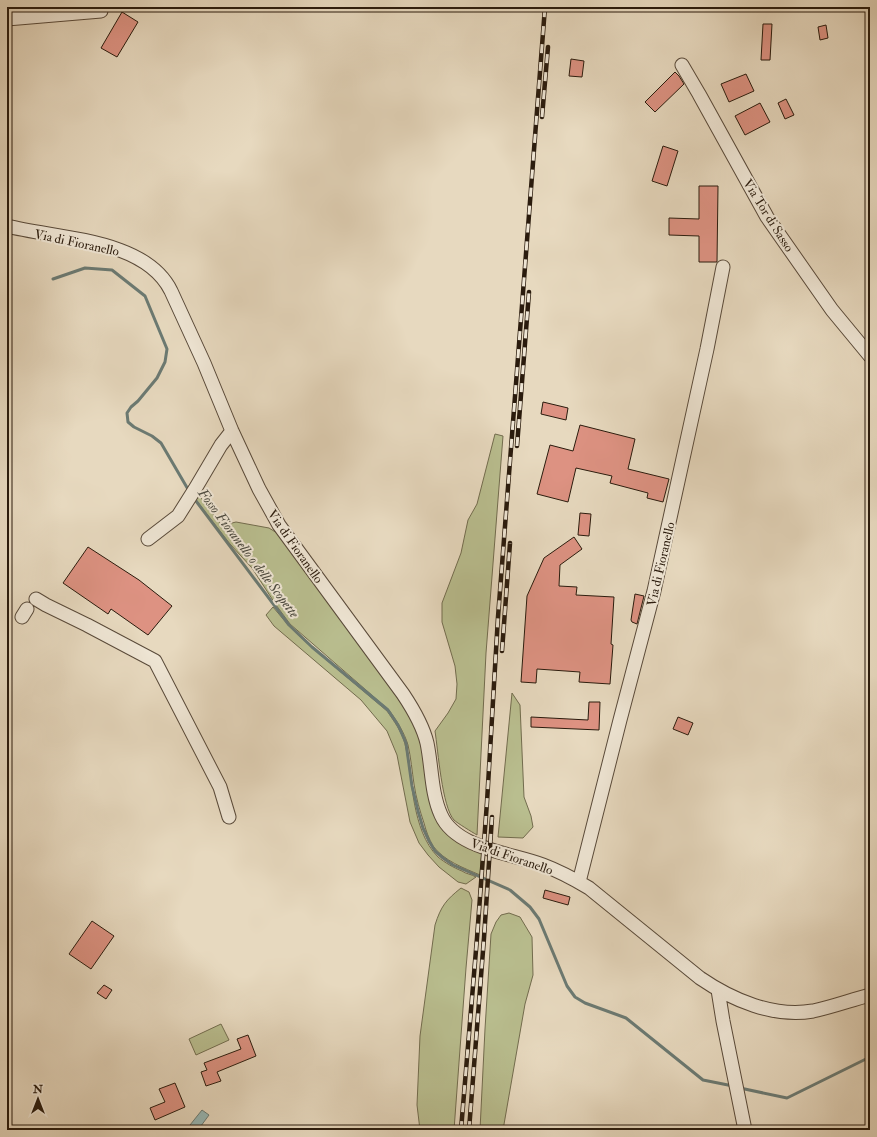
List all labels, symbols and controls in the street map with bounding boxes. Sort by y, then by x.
street label: Via Tor di Sasso [739,176,797,255]
street label: Via di Fioranello [33,226,121,260]
water label: Fosso Fioranello o delle Scopette [194,484,303,622]
street label: Via di Fioranello [264,507,326,586]
street label: Via di Fioranello [643,520,678,608]
street label: Via di Fioranello [468,835,555,879]
north arrow [18,1079,58,1119]
text: N [32,1083,44,1096]

